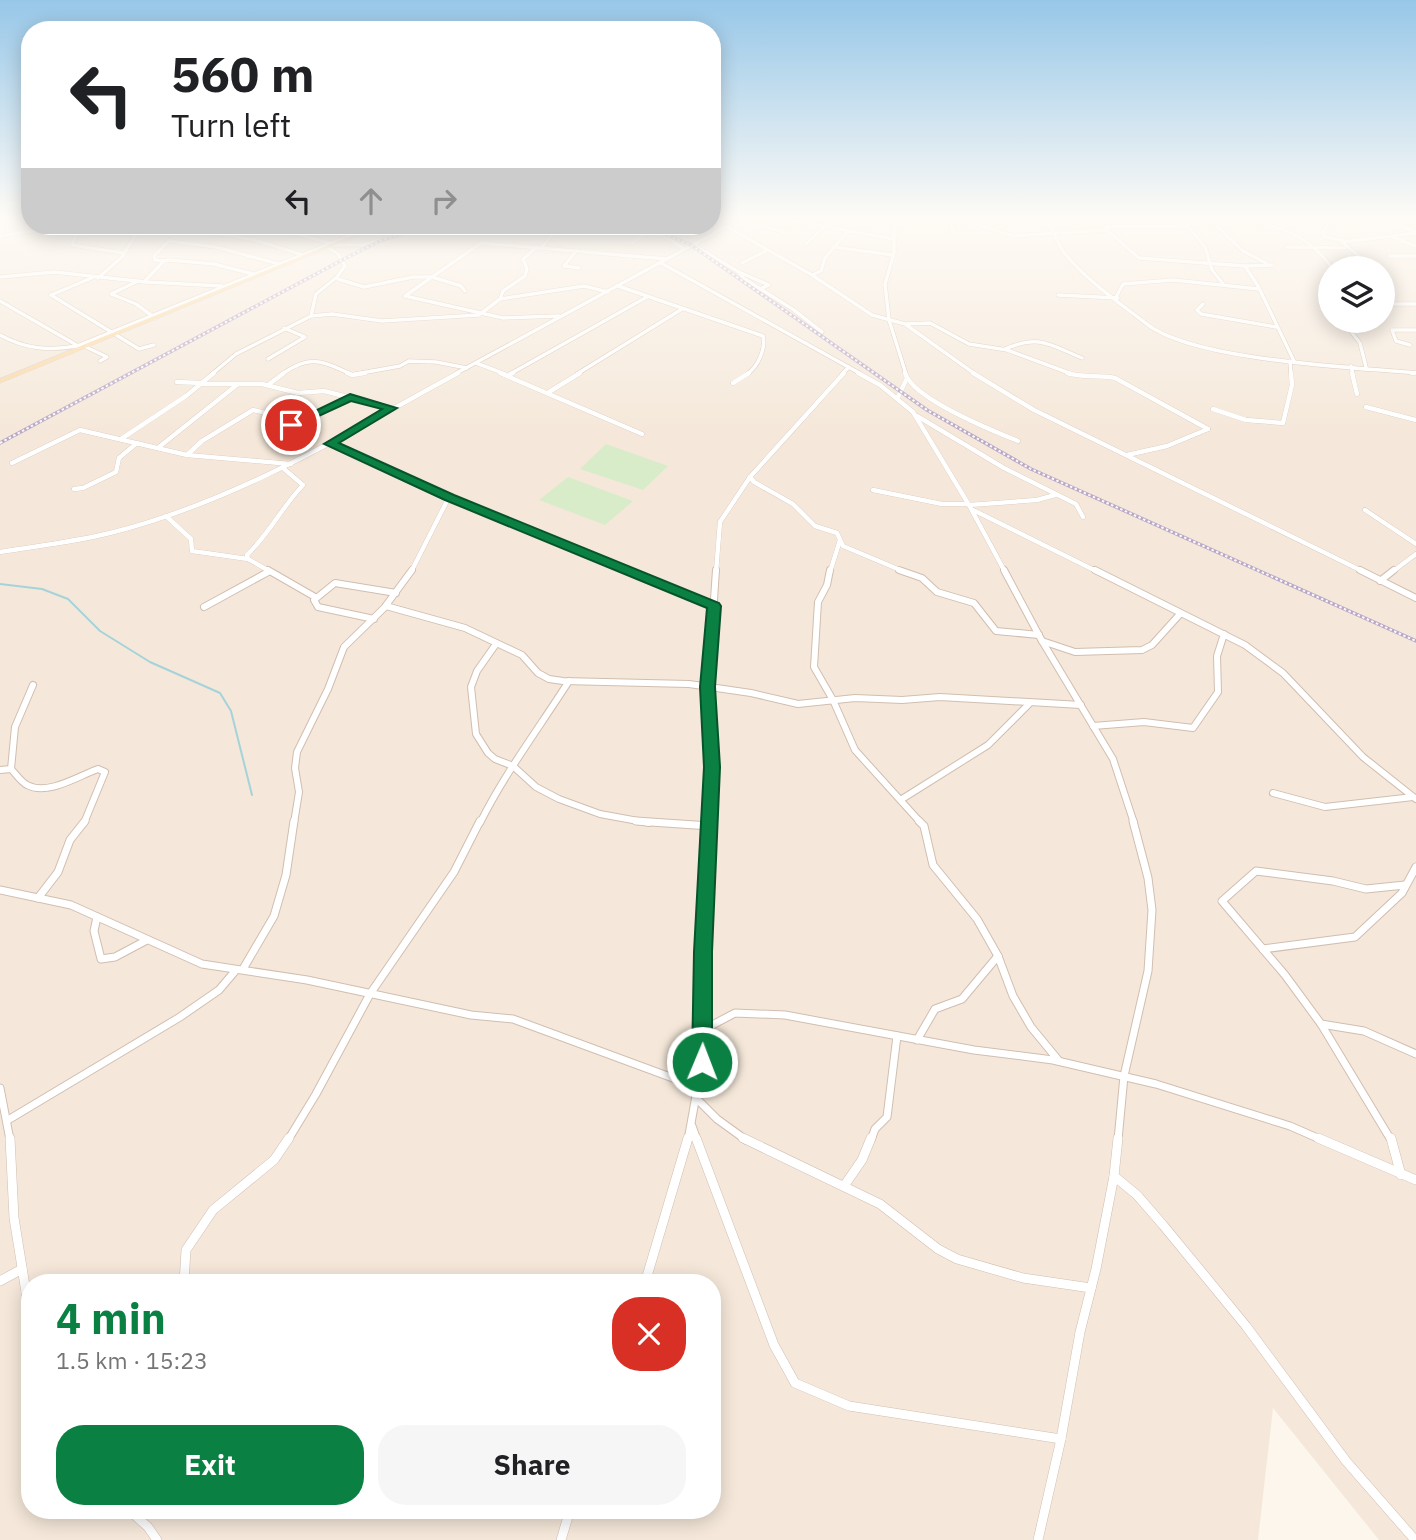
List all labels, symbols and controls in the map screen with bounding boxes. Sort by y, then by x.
text: 560 m [171,42,315,105]
icon: left [56,49,147,140]
text: Turn left [171,104,291,146]
icon: left [279,182,317,220]
icon: ahead [352,182,390,220]
icon: right [425,182,463,220]
map controls [1318,256,1395,333]
button: layers [1318,256,1395,333]
pin [261,395,321,455]
icon: arrive [272,406,310,444]
position arrow [665,1025,739,1099]
text: 4 min [56,1291,166,1346]
button: close [612,1297,686,1371]
text: 1.5 km · 15:23 [56,1345,208,1375]
button: Exit [56,1425,364,1505]
button: Share [378,1425,686,1505]

